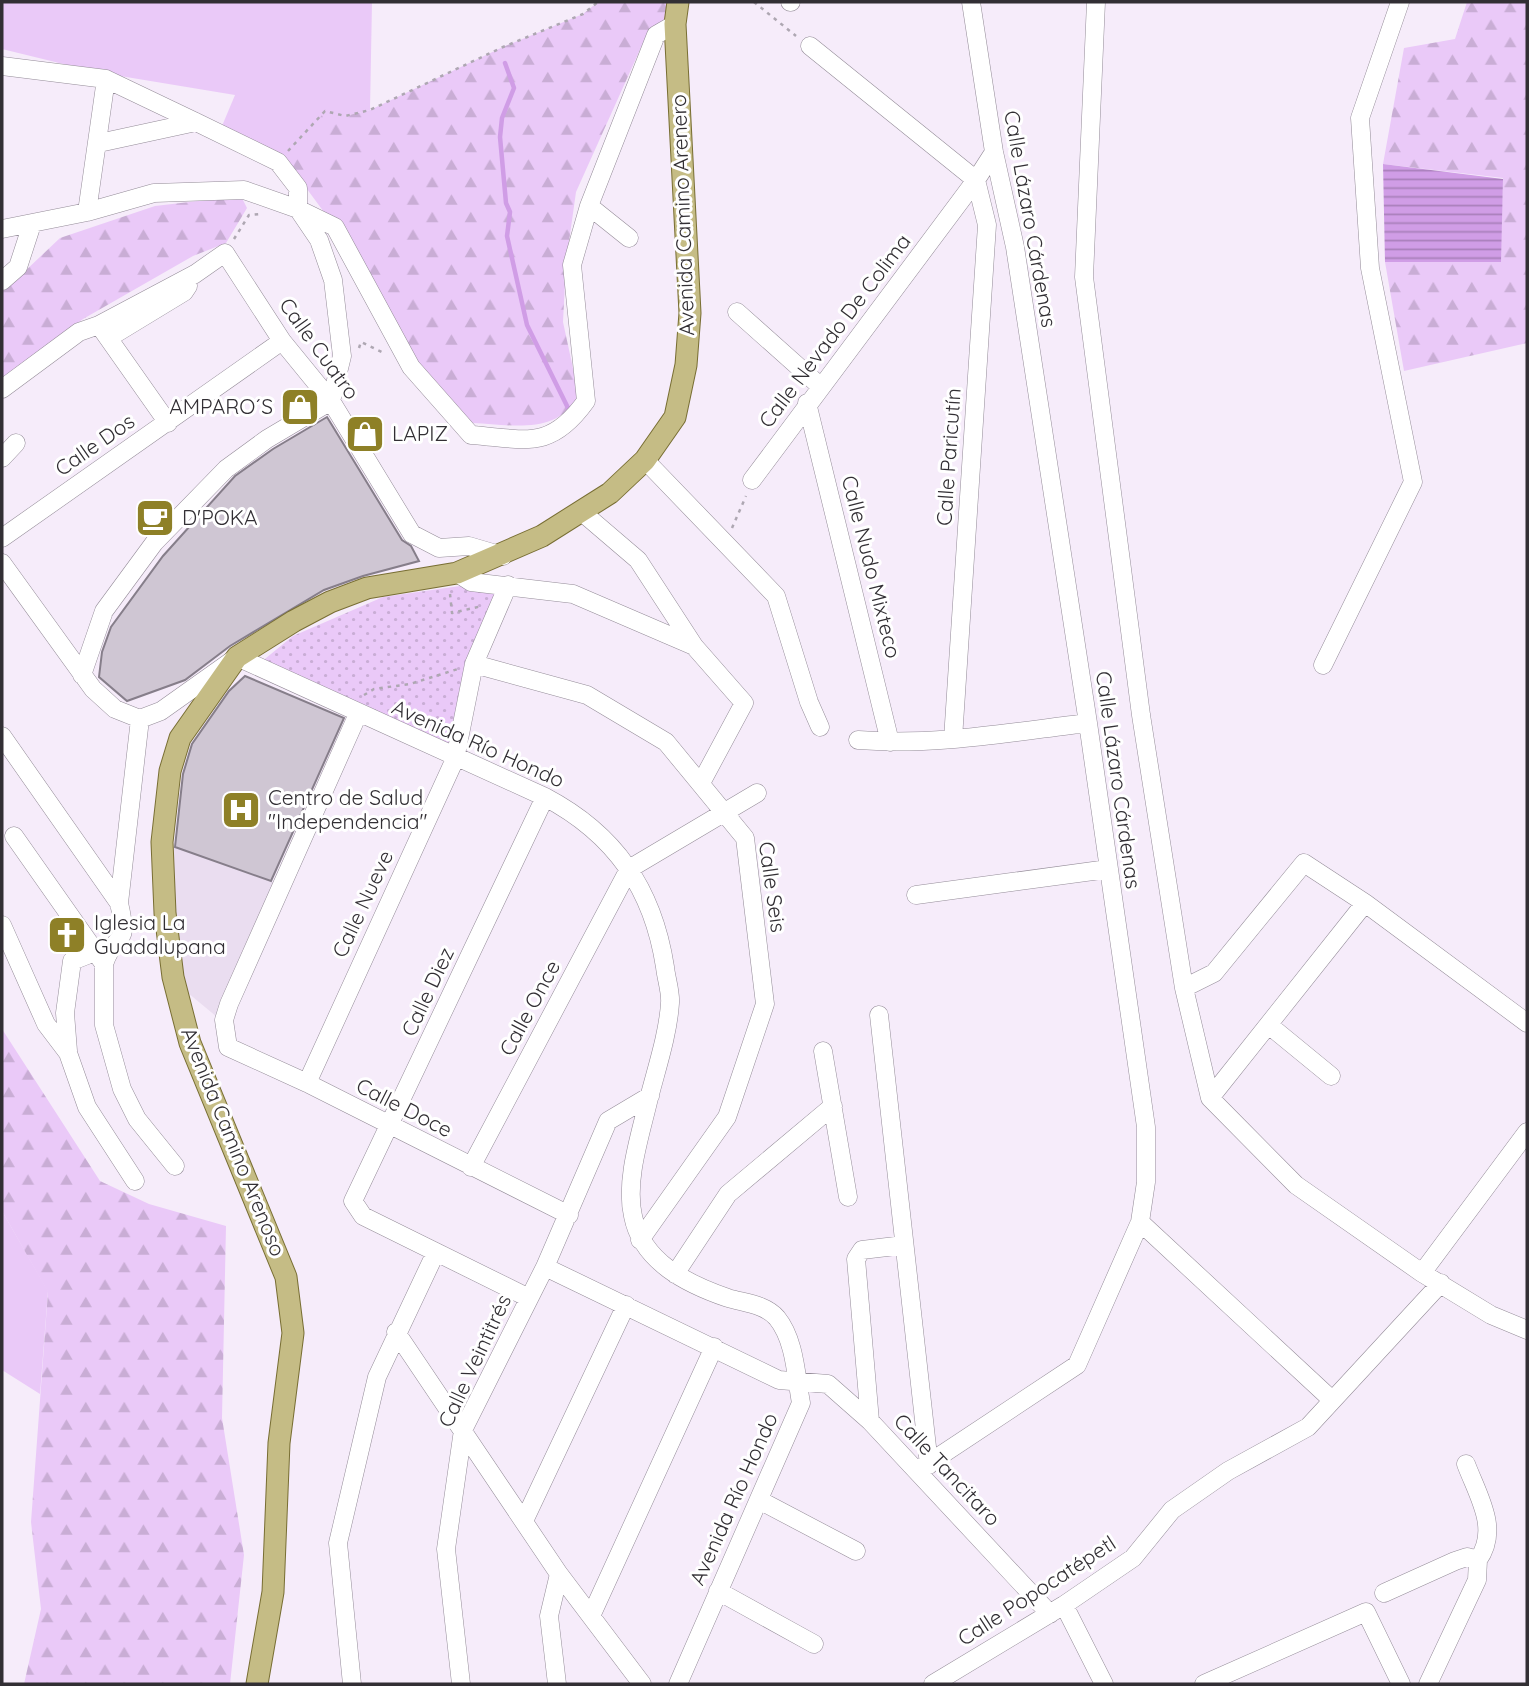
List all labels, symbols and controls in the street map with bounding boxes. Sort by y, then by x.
street label: Avenida Camino Arenero [665,94,699,336]
street label: Calle Lázaro Cárdenas [999,108,1063,329]
street label: Calle Nevado De Colima [753,228,916,432]
street label: Calle Cuatro [274,293,365,404]
shop icon: AMPARO´S [279,386,321,428]
street label: Calle Paricutín [930,387,966,527]
place label: AMPARO´S [169,393,273,419]
street label: Calle Dos [50,407,139,481]
shop icon: LAPIZ [344,413,386,455]
place label: LAPIZ [392,420,448,446]
street label: Calle Nudo Mixteco [837,473,907,661]
cafe icon: D'POKA [134,497,176,539]
place label: D'POKA [182,504,258,530]
street label: Calle Lázaro Cárdenas [1091,669,1147,890]
street label: Avenida Río Hondo [388,693,569,793]
place label: Centro de Salud "Independencia" [268,784,428,834]
hospital icon: Centro de Salud "Independencia" [220,789,262,831]
street label: Calle Seis [754,840,792,934]
street label: Calle Nueve [326,846,398,961]
place label: Iglesia La Guadalupana [94,909,226,959]
church icon: Iglesia La Guadalupana [46,914,88,956]
street label: Calle Diez [395,943,459,1040]
street label: Calle Once [493,955,565,1060]
street label: Avenida Camino Arenoso [176,1023,292,1260]
street label: Calle Doce [352,1072,457,1142]
street label: Calle Veintitrés [432,1290,516,1431]
street label: Avenida Río Hondo [683,1408,783,1589]
street label: Calle Tancitaro [889,1408,1007,1531]
street label: Calle Popocatépetl [953,1529,1120,1651]

